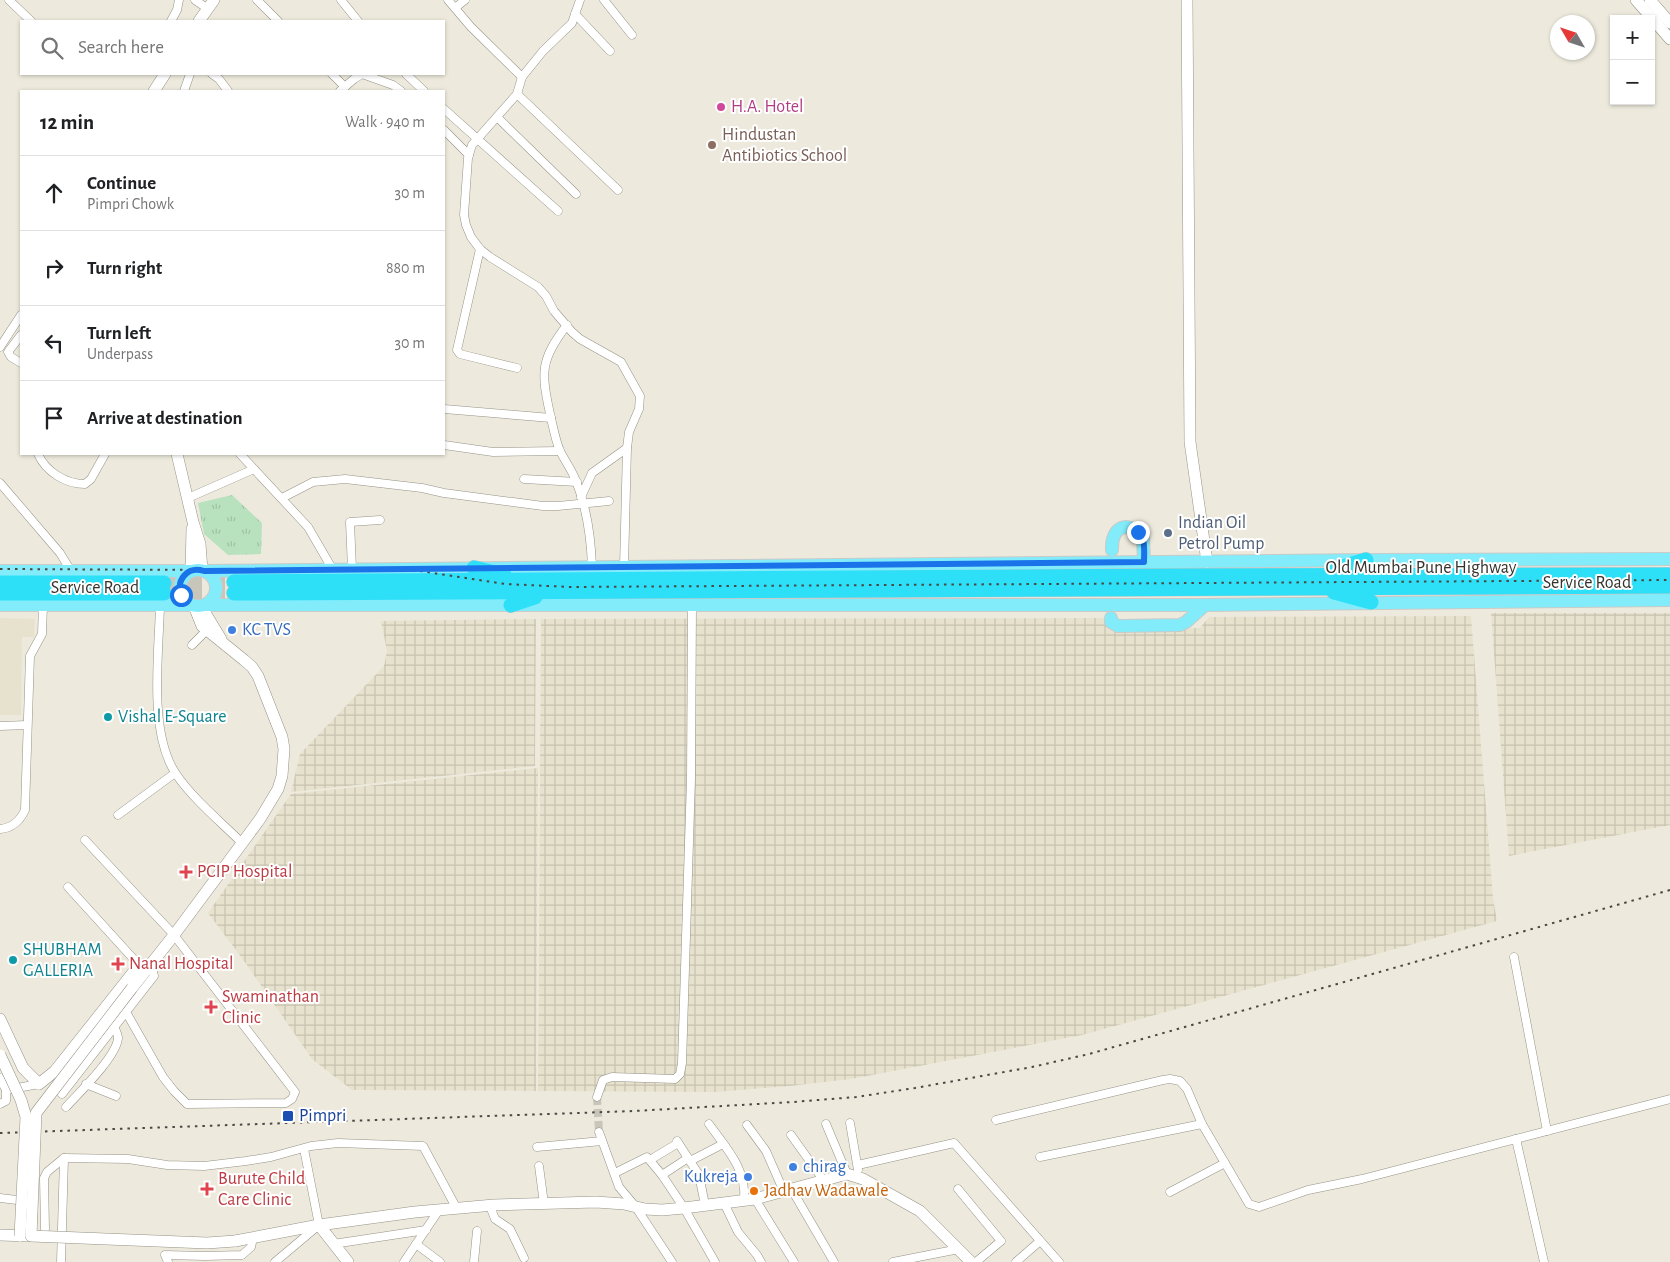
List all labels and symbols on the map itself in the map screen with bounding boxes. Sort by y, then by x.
north arrow [1550,15,1595,60]
place label: H.A. Hotel [731,98,803,116]
marker: H.A. Hotel [715,101,727,113]
place label: Hindustan Antibiotics School [722,126,847,165]
marker: Hindustan Antibiotics School [706,139,718,151]
place label: Indian Oil Petrol Pump [1178,514,1264,553]
route end [1127,521,1150,544]
marker: Indian Oil Petrol Pump [1162,527,1174,539]
street label: Old Mumbai Pune Highway [1325,559,1517,577]
street label: Service Road [1543,574,1631,592]
street label: Service Road [51,579,139,597]
route start [170,584,193,607]
place label: KC TVS [242,621,291,639]
marker: KC TVS [226,624,238,636]
place label: Vishal E-Square [118,708,227,726]
marker: Vishal E-Square [102,711,114,723]
place label: PCIP Hospital [197,863,292,881]
marker: PCIP Hospital [179,865,193,879]
place label: SHUBHAM GALLERIA [23,941,102,980]
marker: SHUBHAM GALLERIA [7,954,19,966]
place label: Nanal Hospital [129,955,234,973]
marker: Nanal Hospital [111,957,125,971]
place label: Swaminathan Clinic [222,988,319,1027]
marker: Swaminathan Clinic [204,1000,218,1014]
place label: Pimpri [299,1107,346,1125]
marker: Pimpri [281,1109,295,1123]
place label: chirag [803,1158,847,1176]
marker: chirag [787,1161,799,1173]
place label: Kukreja [684,1168,738,1186]
place label: Burute Child Care Clinic [218,1170,305,1209]
marker: Kukreja [742,1171,754,1183]
marker: Burute Child Care Clinic [200,1182,214,1196]
place label: Jadhav Wadawale [764,1182,889,1200]
marker: Jadhav Wadawale [748,1185,760,1197]

